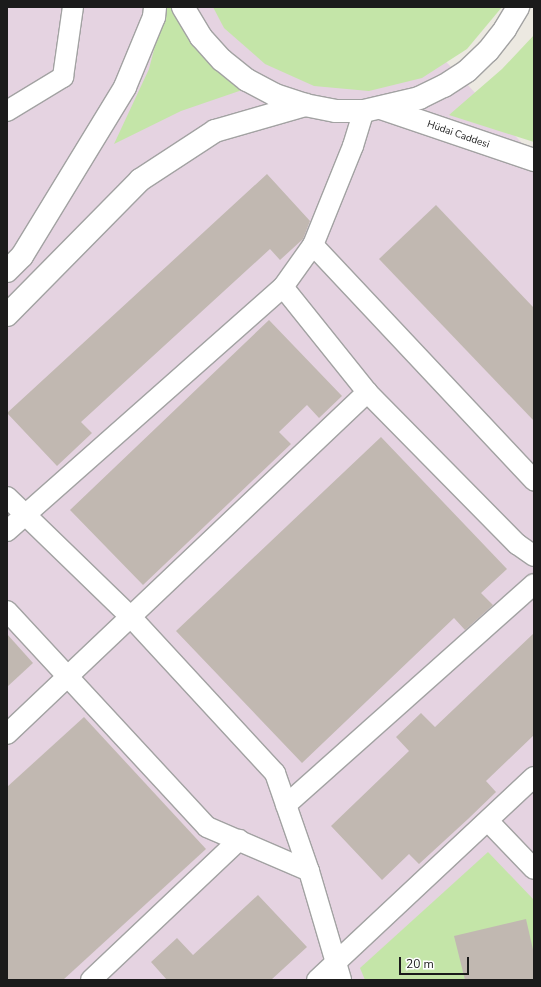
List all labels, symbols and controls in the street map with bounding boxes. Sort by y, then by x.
street label: Hüdai Caddesi [425,119,491,151]
scale bar [401,949,471,975]
text: 20 m [406,956,434,972]

